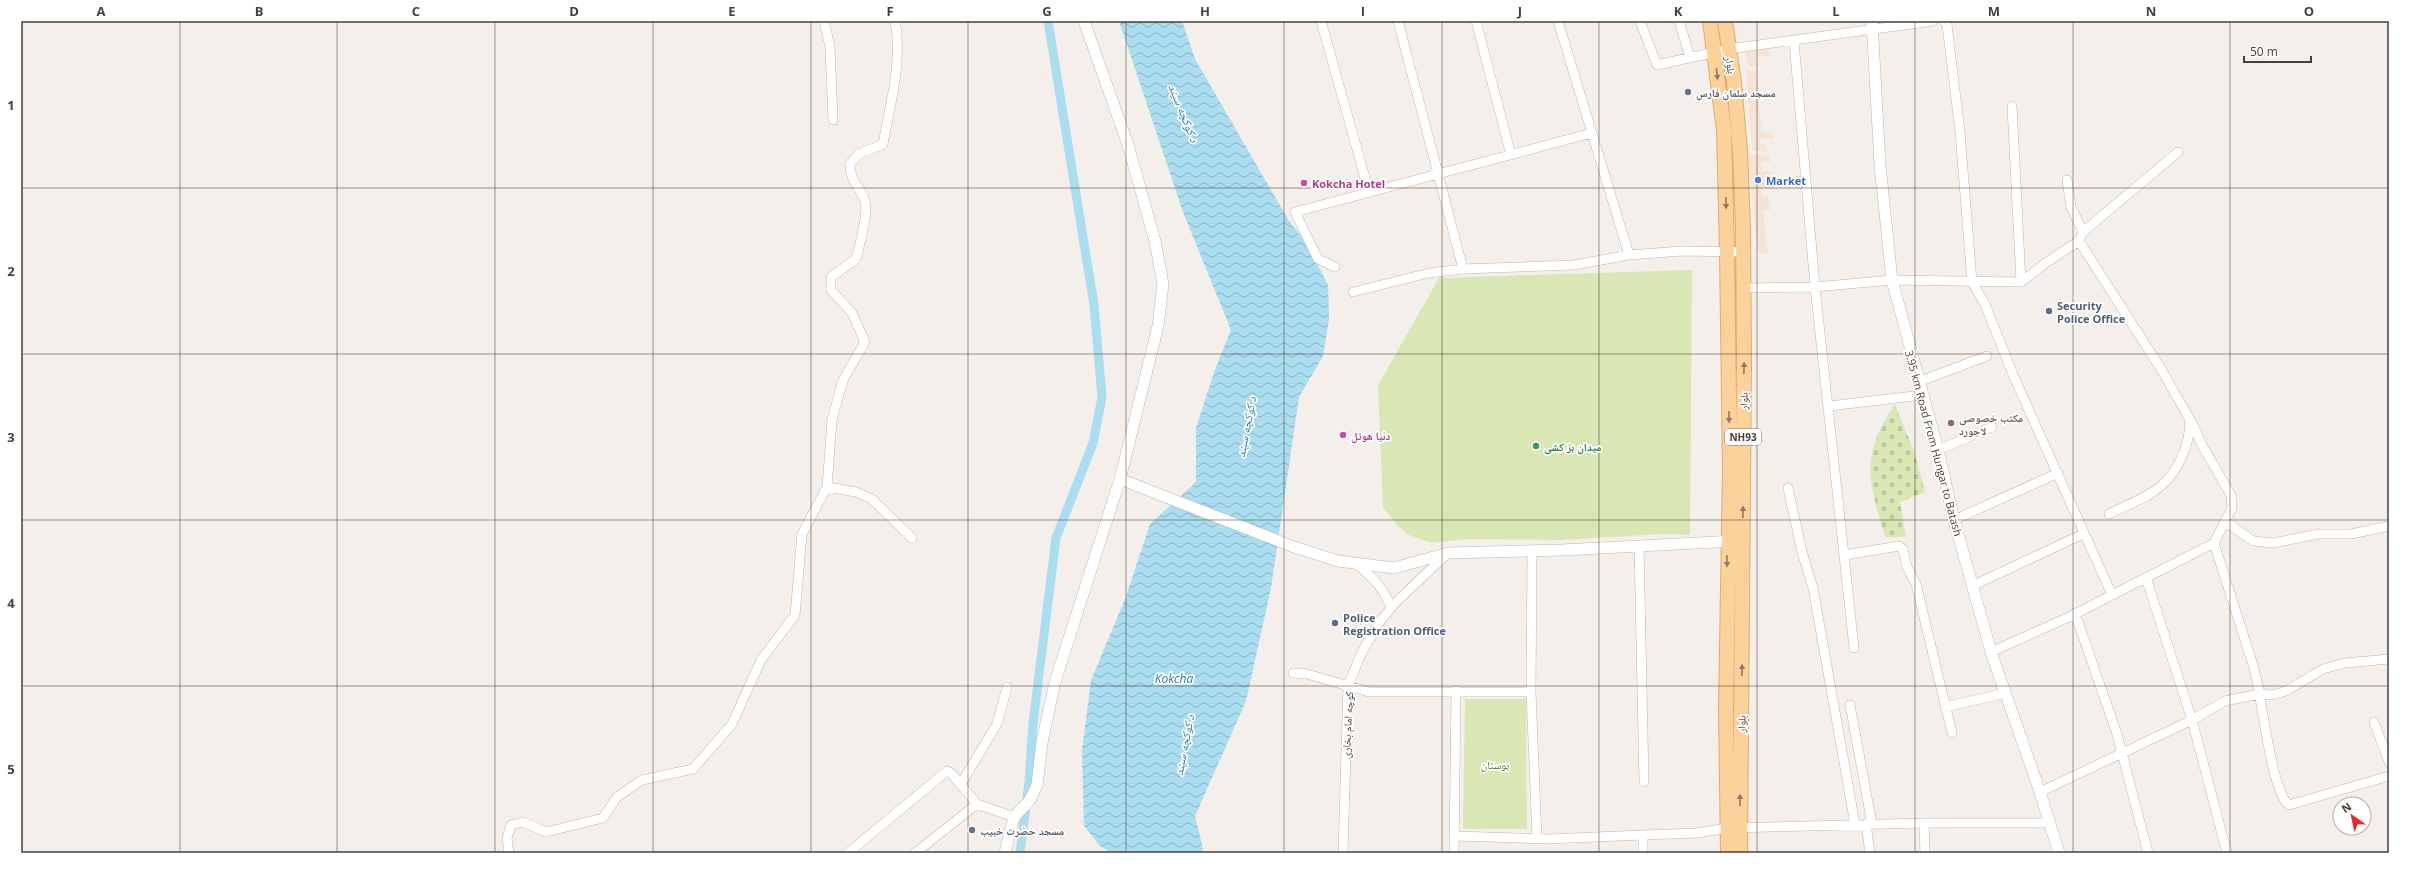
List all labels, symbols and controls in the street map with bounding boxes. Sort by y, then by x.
text: A [97,2,106,20]
text: B [255,2,264,20]
text: C [412,2,420,20]
text: D [569,2,579,20]
text: E [728,2,736,20]
text: F [886,2,894,20]
text: G [1042,2,1052,20]
text: H [1200,2,1210,20]
text: I [1361,2,1365,20]
text: J [1517,2,1522,20]
text: K [1674,2,1683,20]
text: L [1832,2,1840,20]
text: M [1988,2,2000,20]
text: N [2146,2,2156,20]
text: O [2304,2,2314,20]
scale bar [2244,38,2311,64]
text: 50 m [2250,43,2278,60]
street label: بلوار [1722,54,1740,75]
one-way arrow [1714,68,1720,80]
water label: د کوکچه سیند [1165,81,1203,145]
place label: مسجد سلمان فارس [1696,85,1776,101]
marker: مسجد سلمان فارس [1683,87,1693,97]
text: 1 [7,96,15,114]
place label: Market [1766,173,1806,188]
marker: Market [1753,175,1763,185]
place label: Kokcha Hotel [1312,176,1385,191]
marker: Kokcha Hotel [1299,178,1309,188]
one-way arrow [1723,197,1729,210]
text: 2 [7,262,15,280]
place label: Security Police Office [2057,298,2126,326]
marker: Security Police Office [2044,306,2054,316]
street label: 3.95 km Road From Hungar to Batash [1902,348,1966,538]
one-way arrow [1741,361,1747,374]
street label: بلوار [1735,392,1751,411]
water label: د کوکچه سیند [1232,395,1260,459]
place label: مکتب خصوصی لاجورد [1959,410,2023,438]
one-way arrow [1726,411,1732,424]
marker: مکتب خصوصی لاجورد [1946,418,1956,428]
text: 3 [7,428,15,446]
place label: دنیا هوتل [1351,428,1391,444]
road number: NH93 [1725,429,1761,445]
marker: دنیا هوتل [1338,430,1348,440]
place label: میدان بز کشی [1544,439,1601,455]
marker: میدان بز کشی [1531,441,1541,451]
one-way arrow [1740,505,1746,518]
one-way arrow [1724,555,1730,568]
text: 4 [7,594,15,612]
place label: Police Registration Office [1343,610,1447,638]
marker: Police Registration Office [1330,618,1340,628]
one-way arrow [1739,664,1746,676]
water label: Kokcha [1155,670,1193,687]
street label: کوچه امام بخاری [1338,691,1356,759]
water label: د کوکچه سیند [1170,713,1198,777]
street label: بلوار [1733,715,1749,734]
park label: بوستان [1481,757,1509,772]
text: 5 [7,760,15,778]
one-way arrow [1737,793,1743,806]
north arrow [2332,796,2372,836]
text: N [2338,799,2354,816]
place label: مسجد حضرت خبیب [980,823,1064,838]
marker: مسجد حضرت خبیب [967,825,977,835]

